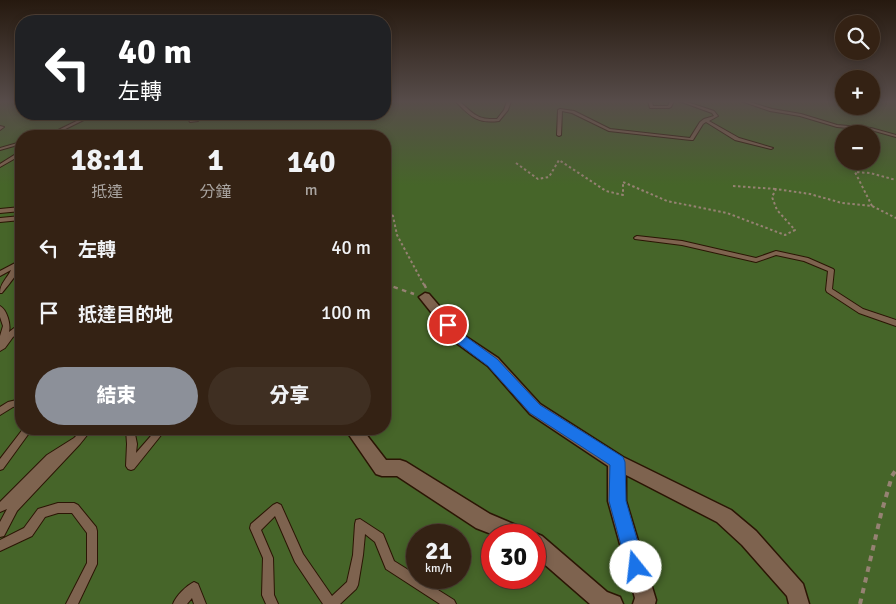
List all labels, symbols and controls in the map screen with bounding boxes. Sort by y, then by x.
map controls [835,15,880,170]
button: search [835,15,880,60]
text: 40 m [118,30,192,73]
icon: left [35,35,100,100]
button: + [835,70,880,115]
text: 左轉 [118,78,162,105]
button: − [835,125,880,170]
text: 18:11 [70,142,144,179]
text: 1 [207,142,224,179]
text: 140 [287,144,336,181]
text: m [305,180,318,200]
text: 抵達 [91,182,123,202]
text: 分鐘 [199,182,232,202]
icon: left [35,234,63,262]
text: 40 m [331,236,371,260]
text: 左轉 [78,238,116,262]
icon: arrive [35,299,63,327]
text: 100 m [321,301,371,325]
text: 抵達目的地 [78,303,173,327]
pin [427,304,469,346]
icon: arrive [434,311,462,339]
button: 結束 [35,367,198,425]
button: 分享 [208,367,371,425]
speed limit sign: 30 [481,524,546,589]
text: 21 [425,535,452,566]
position arrow [609,540,661,592]
text: km/h [425,561,452,576]

